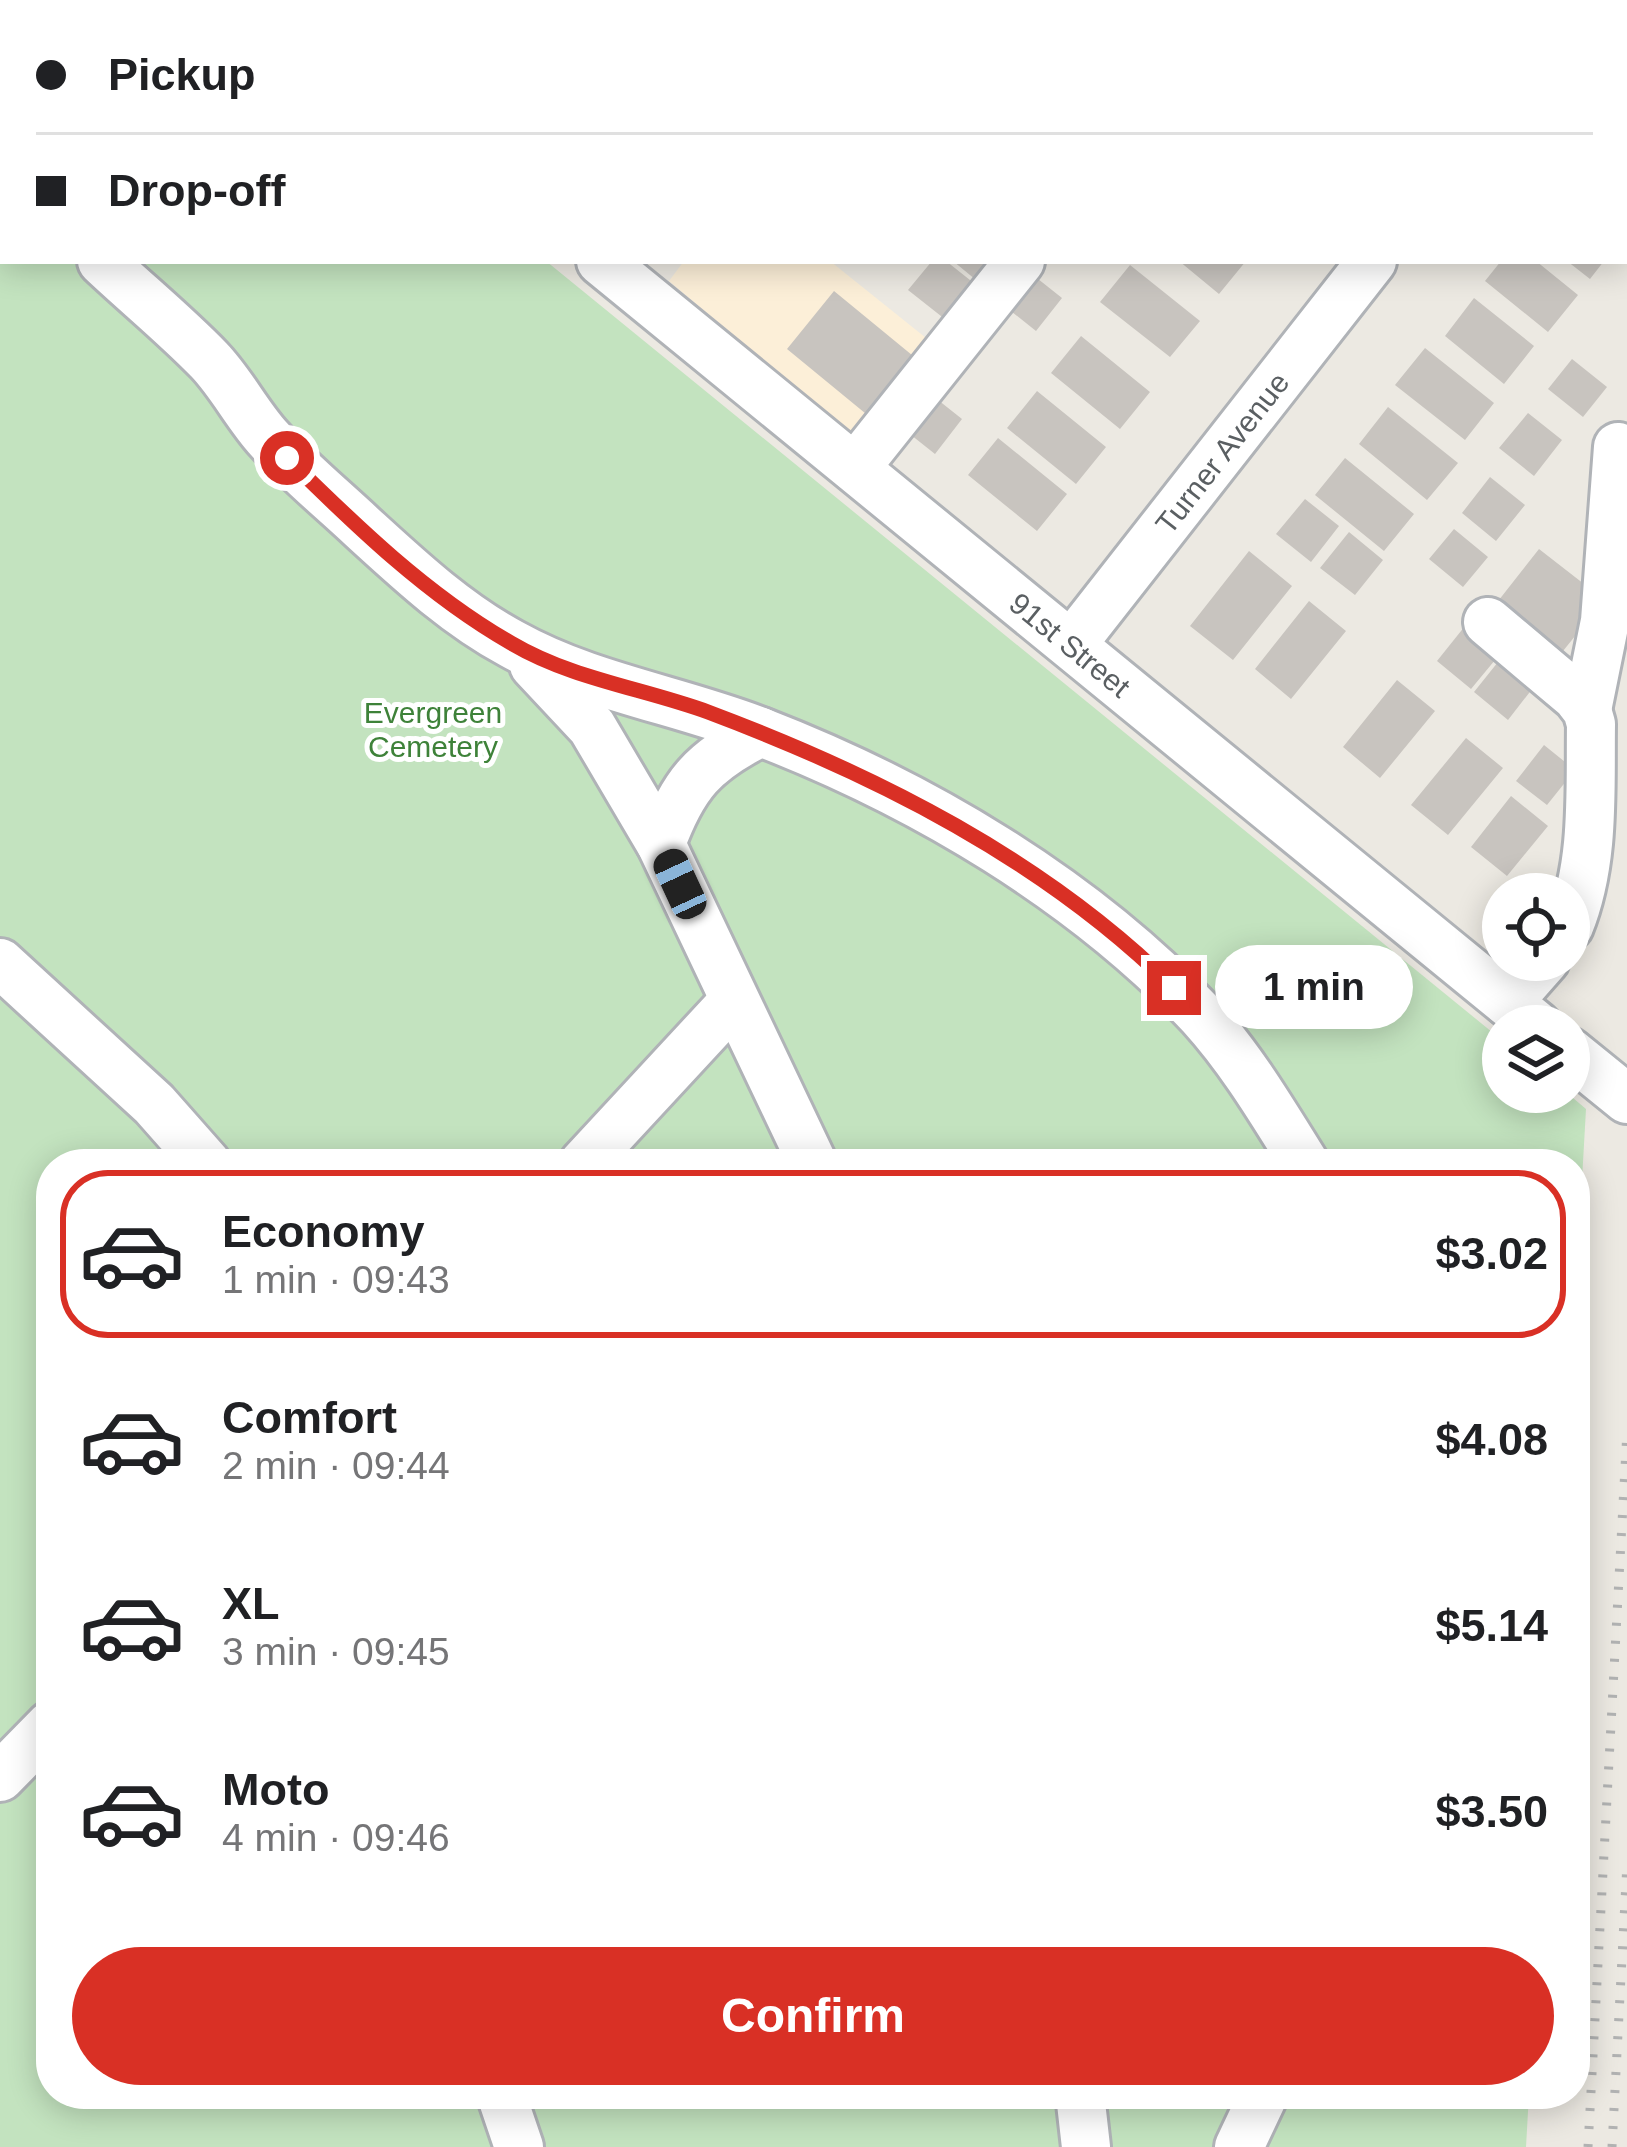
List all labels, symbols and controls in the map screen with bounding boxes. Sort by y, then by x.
text: Pickup [108,49,256,100]
text: Drop-off [108,165,285,216]
street label: Turner Avenue [1149,366,1295,540]
route start [260,431,314,485]
street label: 91st Street [1004,586,1137,704]
park label: Evergreen Cemetery [364,696,502,763]
car [648,844,712,924]
map controls [1482,873,1590,1113]
button: locate [1482,873,1590,981]
callout: 1 min [1216,946,1414,1030]
route end [1147,961,1201,1015]
text: 1 min [1263,965,1365,1008]
button: layers [1482,1005,1590,1113]
icon: car [78,1200,186,1308]
text: Economy [222,1206,425,1257]
text: $3.02 [1435,1228,1548,1279]
text: 1 min · 09:43 [222,1258,450,1301]
icon: car [78,1386,186,1494]
text: Comfort [222,1392,397,1443]
text: $4.08 [1435,1414,1548,1465]
text: 2 min · 09:44 [222,1444,450,1487]
icon: car [78,1572,186,1680]
text: XL [222,1578,280,1629]
text: $5.14 [1435,1600,1548,1651]
text: 3 min · 09:45 [222,1630,450,1673]
icon: car [78,1758,186,1866]
text: Moto [222,1764,329,1815]
text: $3.50 [1435,1786,1548,1837]
text: 4 min · 09:46 [222,1816,450,1859]
button: Confirm [72,1947,1554,2085]

